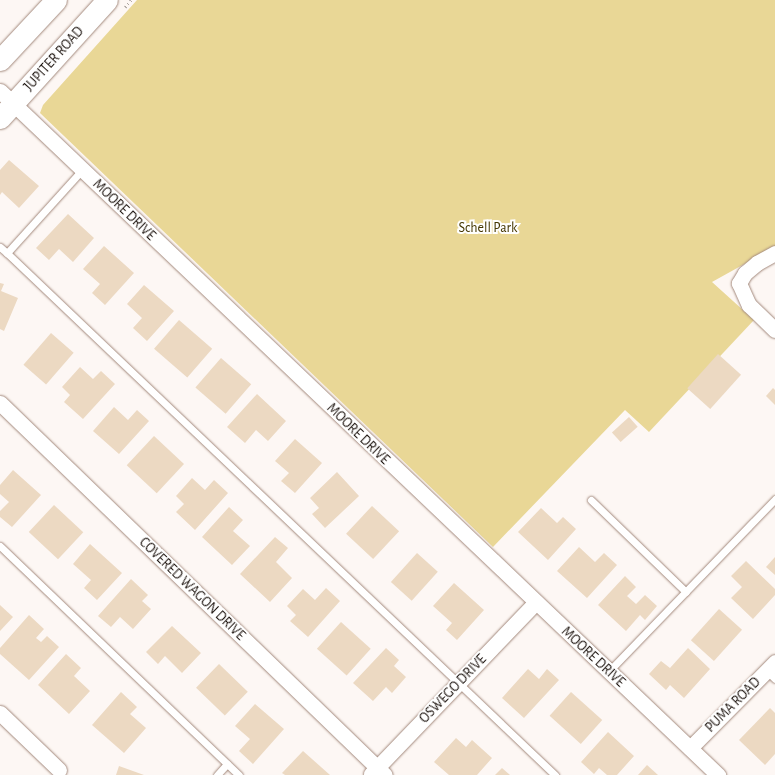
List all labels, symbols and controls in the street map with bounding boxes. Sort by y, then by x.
street label: JUPITER ROAD [21,23,87,95]
street label: MOORE DRIVE [89,176,159,244]
park label: Schell Park [459,220,517,236]
street label: MOORE DRIVE [323,400,393,468]
street label: COVERED WAGON DRIVE [136,534,248,644]
street label: MOORE DRIVE [558,623,628,691]
street label: OSWEGO DRIVE [416,651,490,727]
street label: PUMA ROAD [702,674,764,736]

